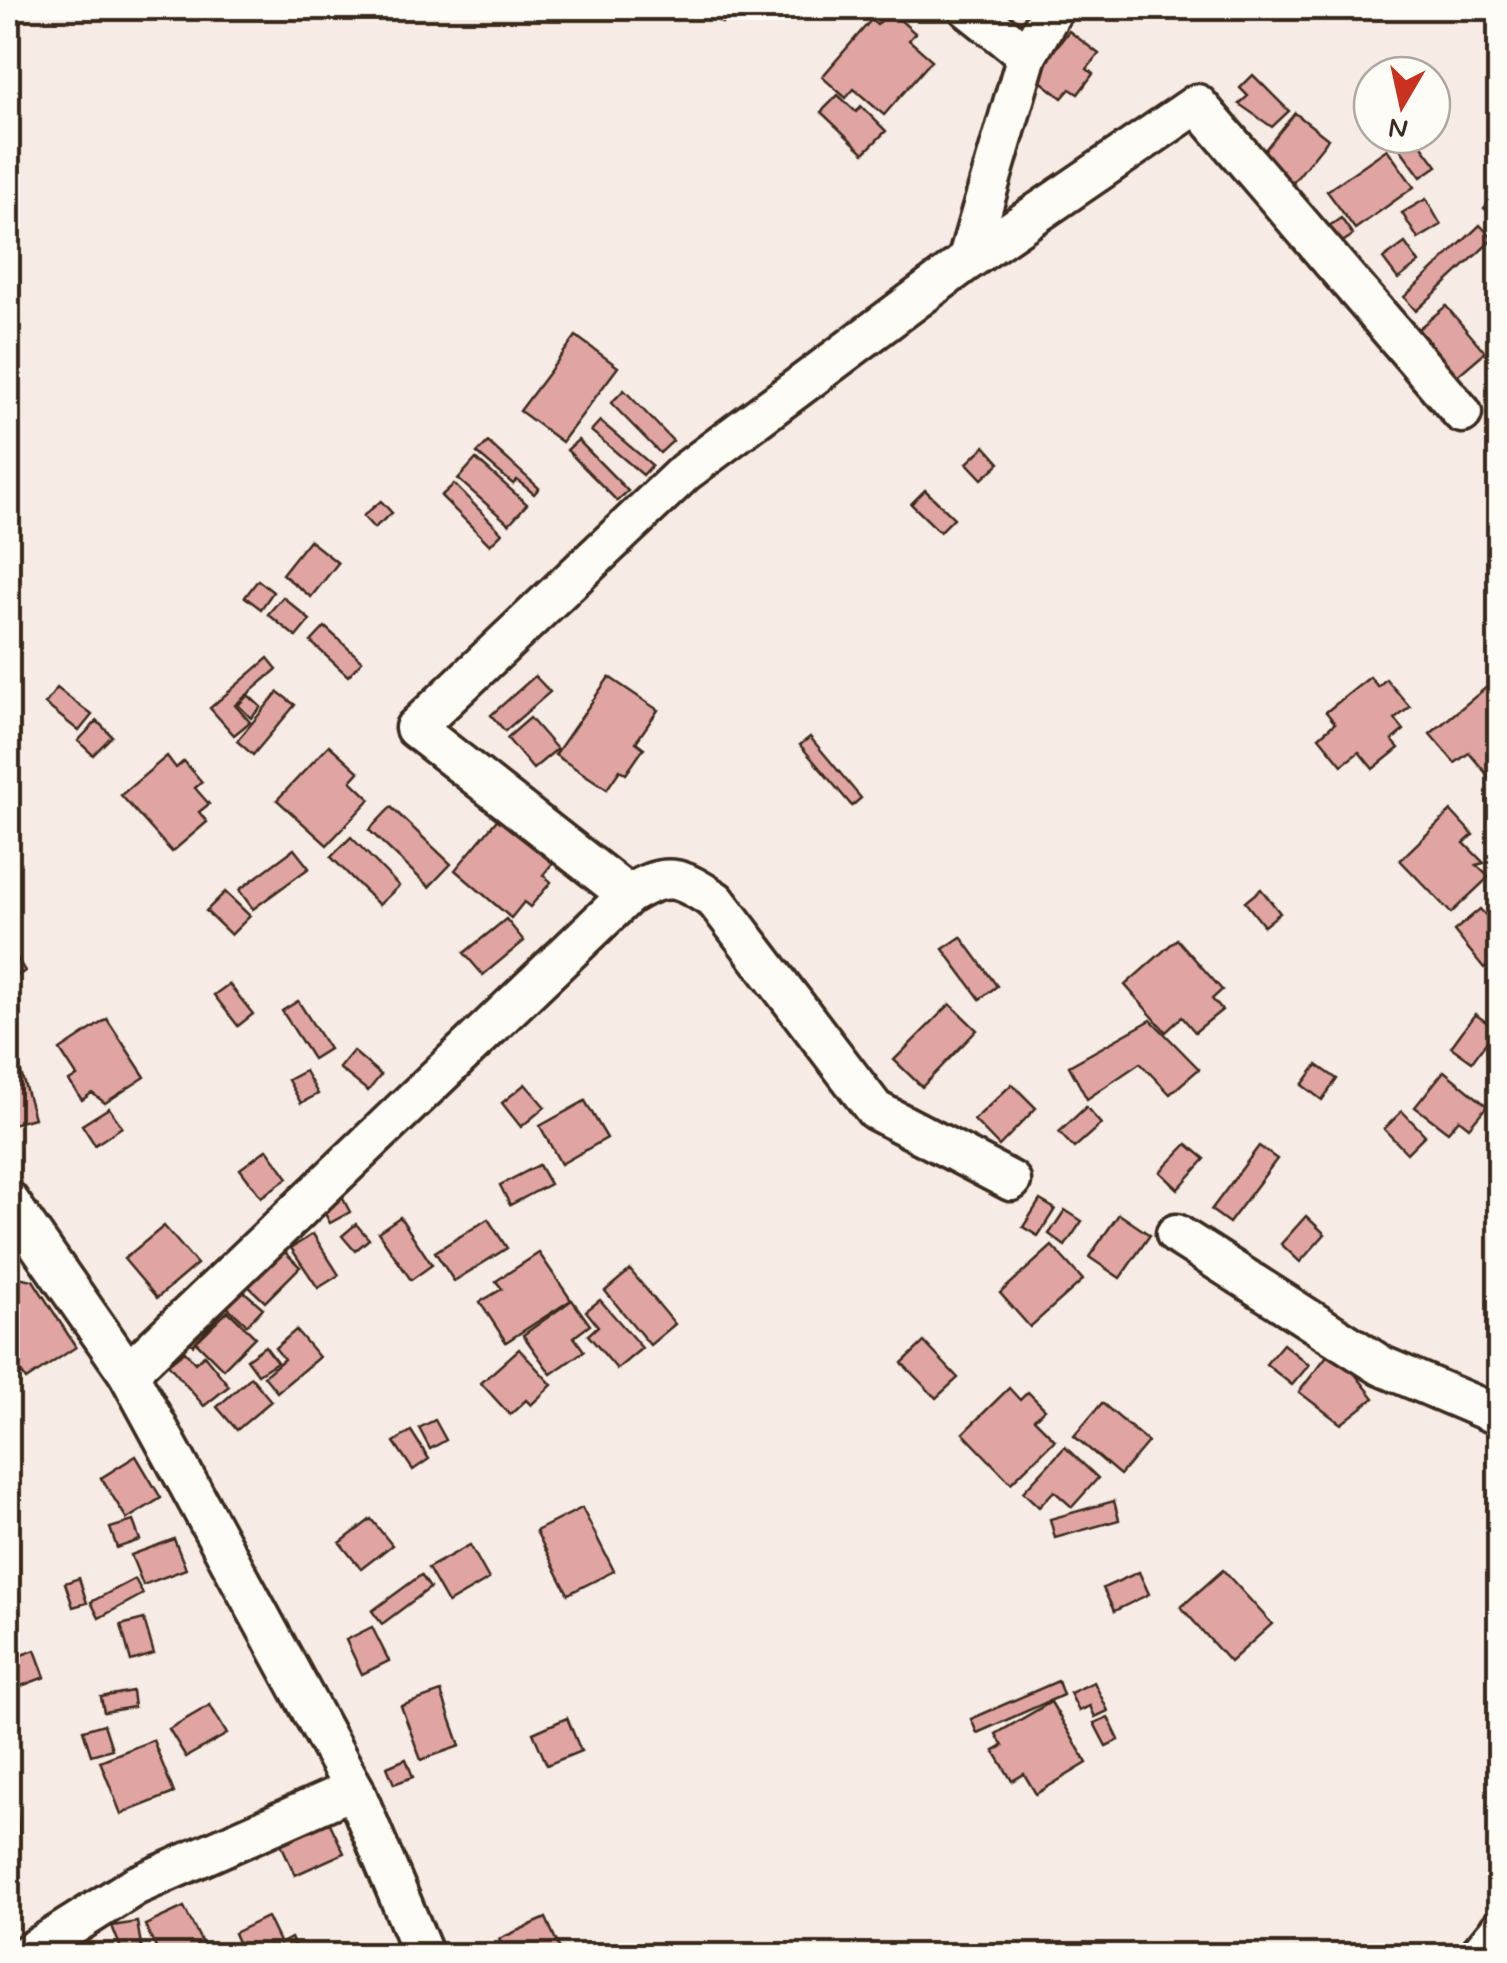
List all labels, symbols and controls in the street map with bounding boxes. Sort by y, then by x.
north arrow [1352,55,1452,155]
text: N [1386,107,1411,147]

